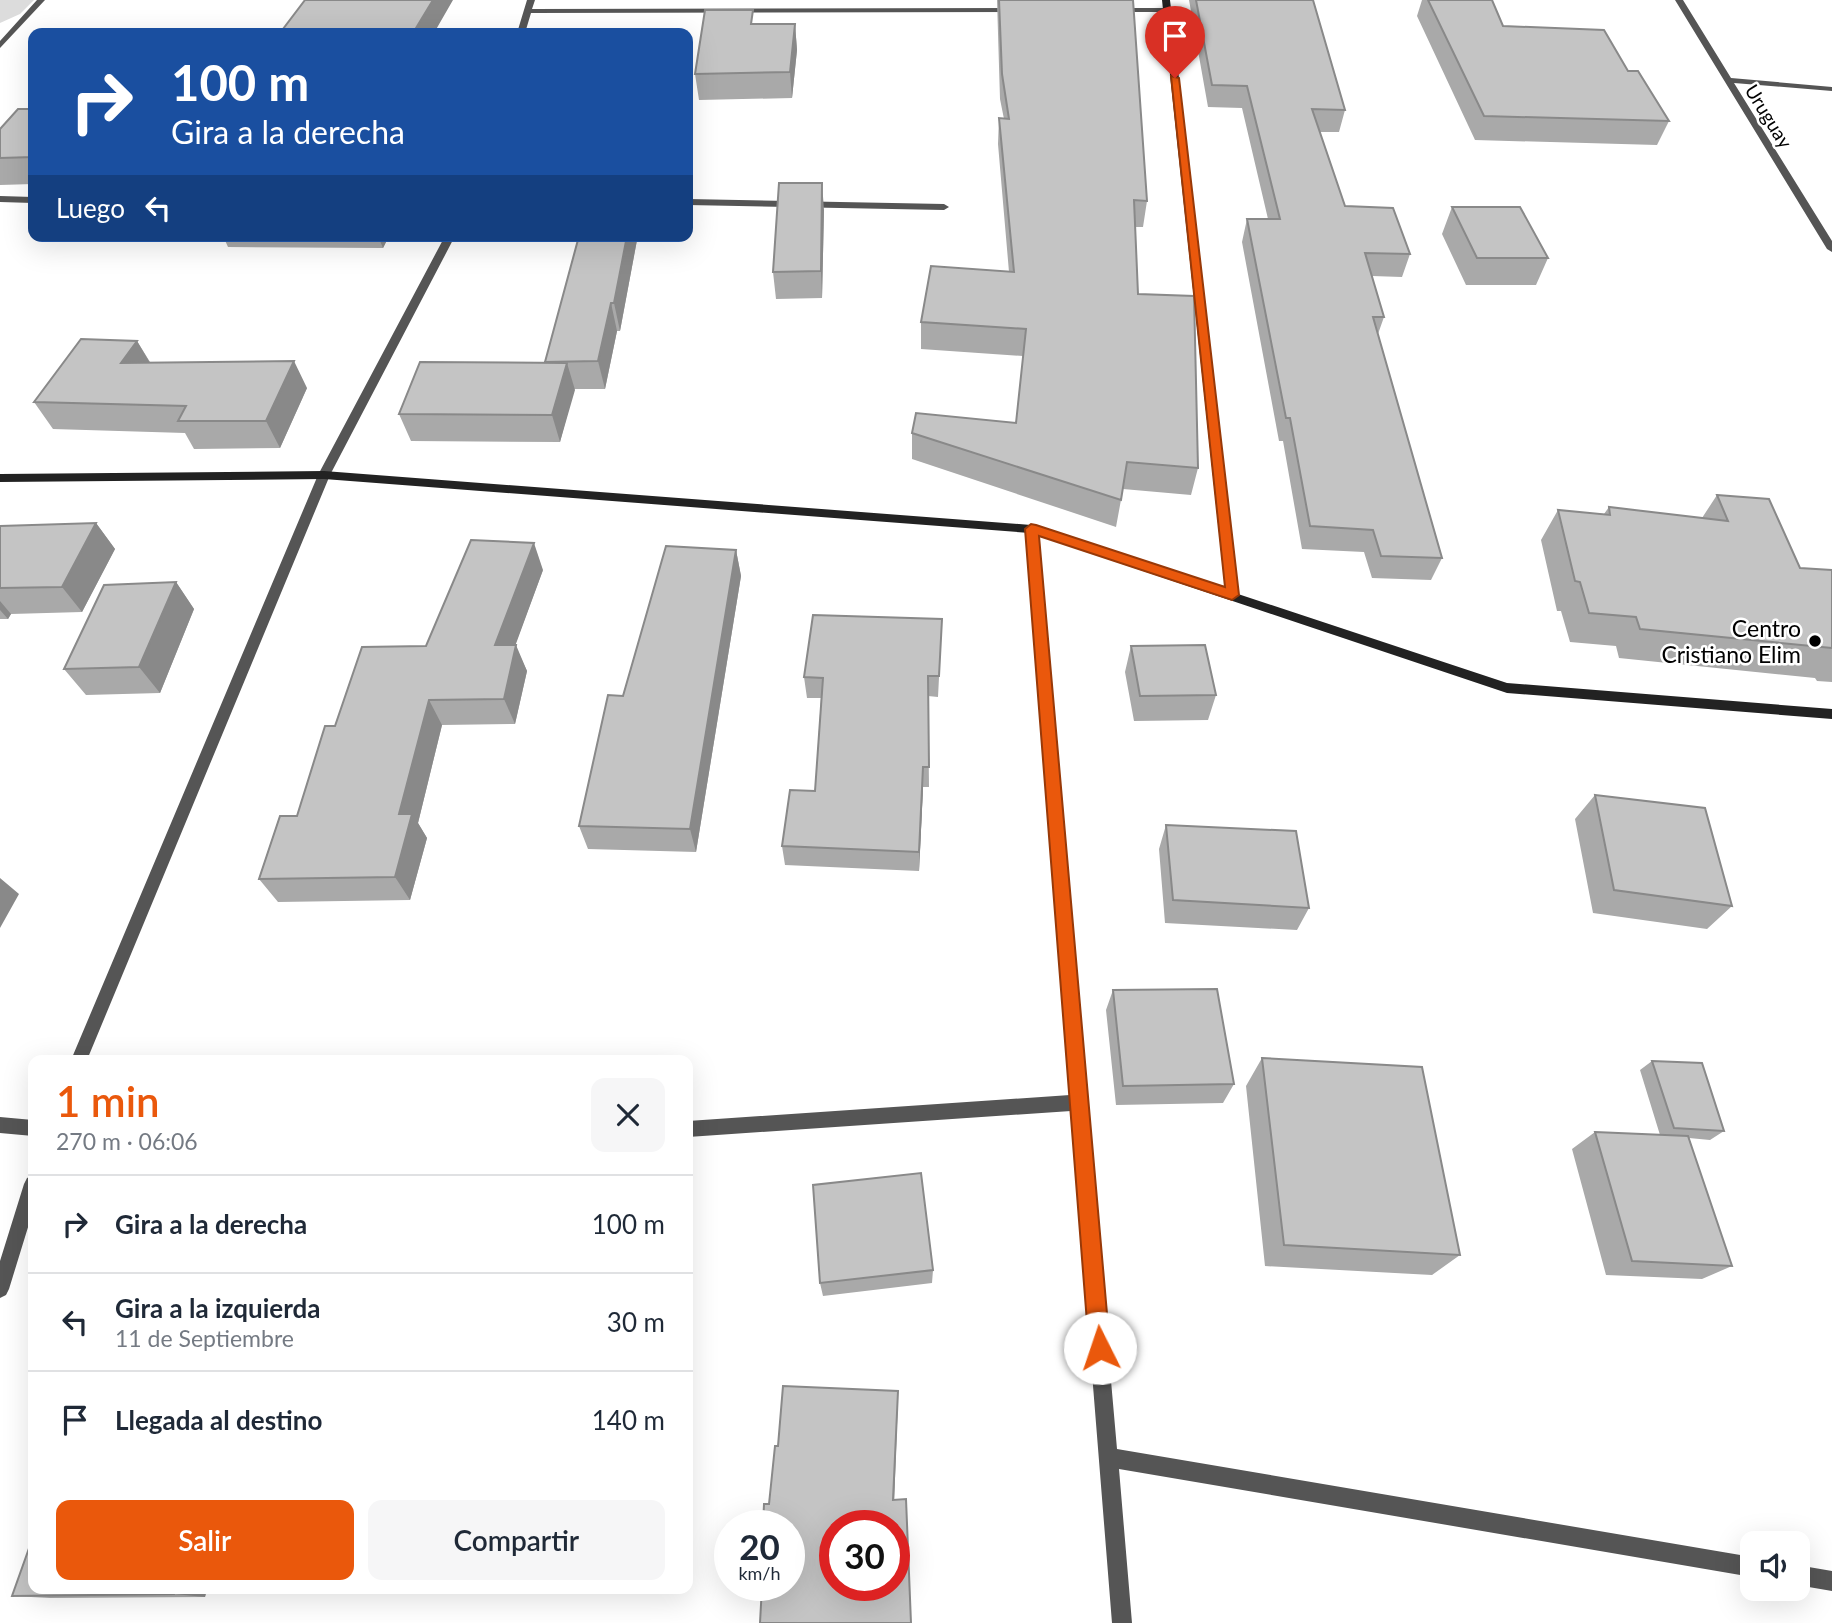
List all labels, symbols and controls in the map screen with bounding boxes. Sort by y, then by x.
pin [1145,6,1205,78]
icon: arrive [1156,17,1194,55]
text: 100 m [171,53,309,111]
icon: right [56,56,147,147]
street label: Uruguay [1741,80,1798,152]
text: Gira a la derecha [171,112,405,151]
icon: left [139,189,177,227]
text: Luego [56,192,125,224]
place label: Centro Cristiano Elim [1661,614,1801,668]
marker: Centro Cristiano Elim [1807,633,1823,649]
text: 1 min [56,1076,160,1126]
button: close [591,1078,665,1152]
text: 270 m · 06:06 [56,1127,198,1155]
icon: right [56,1205,94,1243]
text: Gira a la derecha [115,1208,307,1240]
text: 100 m [592,1208,665,1240]
text: Gira a la izquierda [115,1292,321,1324]
icon: left [56,1303,94,1341]
text: 30 m [607,1306,665,1338]
position arrow [1063,1311,1137,1385]
text: 11 de Septiembre [115,1324,294,1352]
icon: arrive [56,1401,94,1439]
text: Llegada al destino [115,1404,322,1436]
text: 140 m [592,1404,665,1436]
button: Salir [56,1500,354,1580]
button: Compartir [368,1500,665,1580]
speed limit sign: 30 [819,1510,910,1601]
text: 20 [739,1525,780,1567]
map controls [1740,1531,1810,1601]
button: sound [1740,1531,1810,1601]
text: km/h [738,1562,781,1584]

